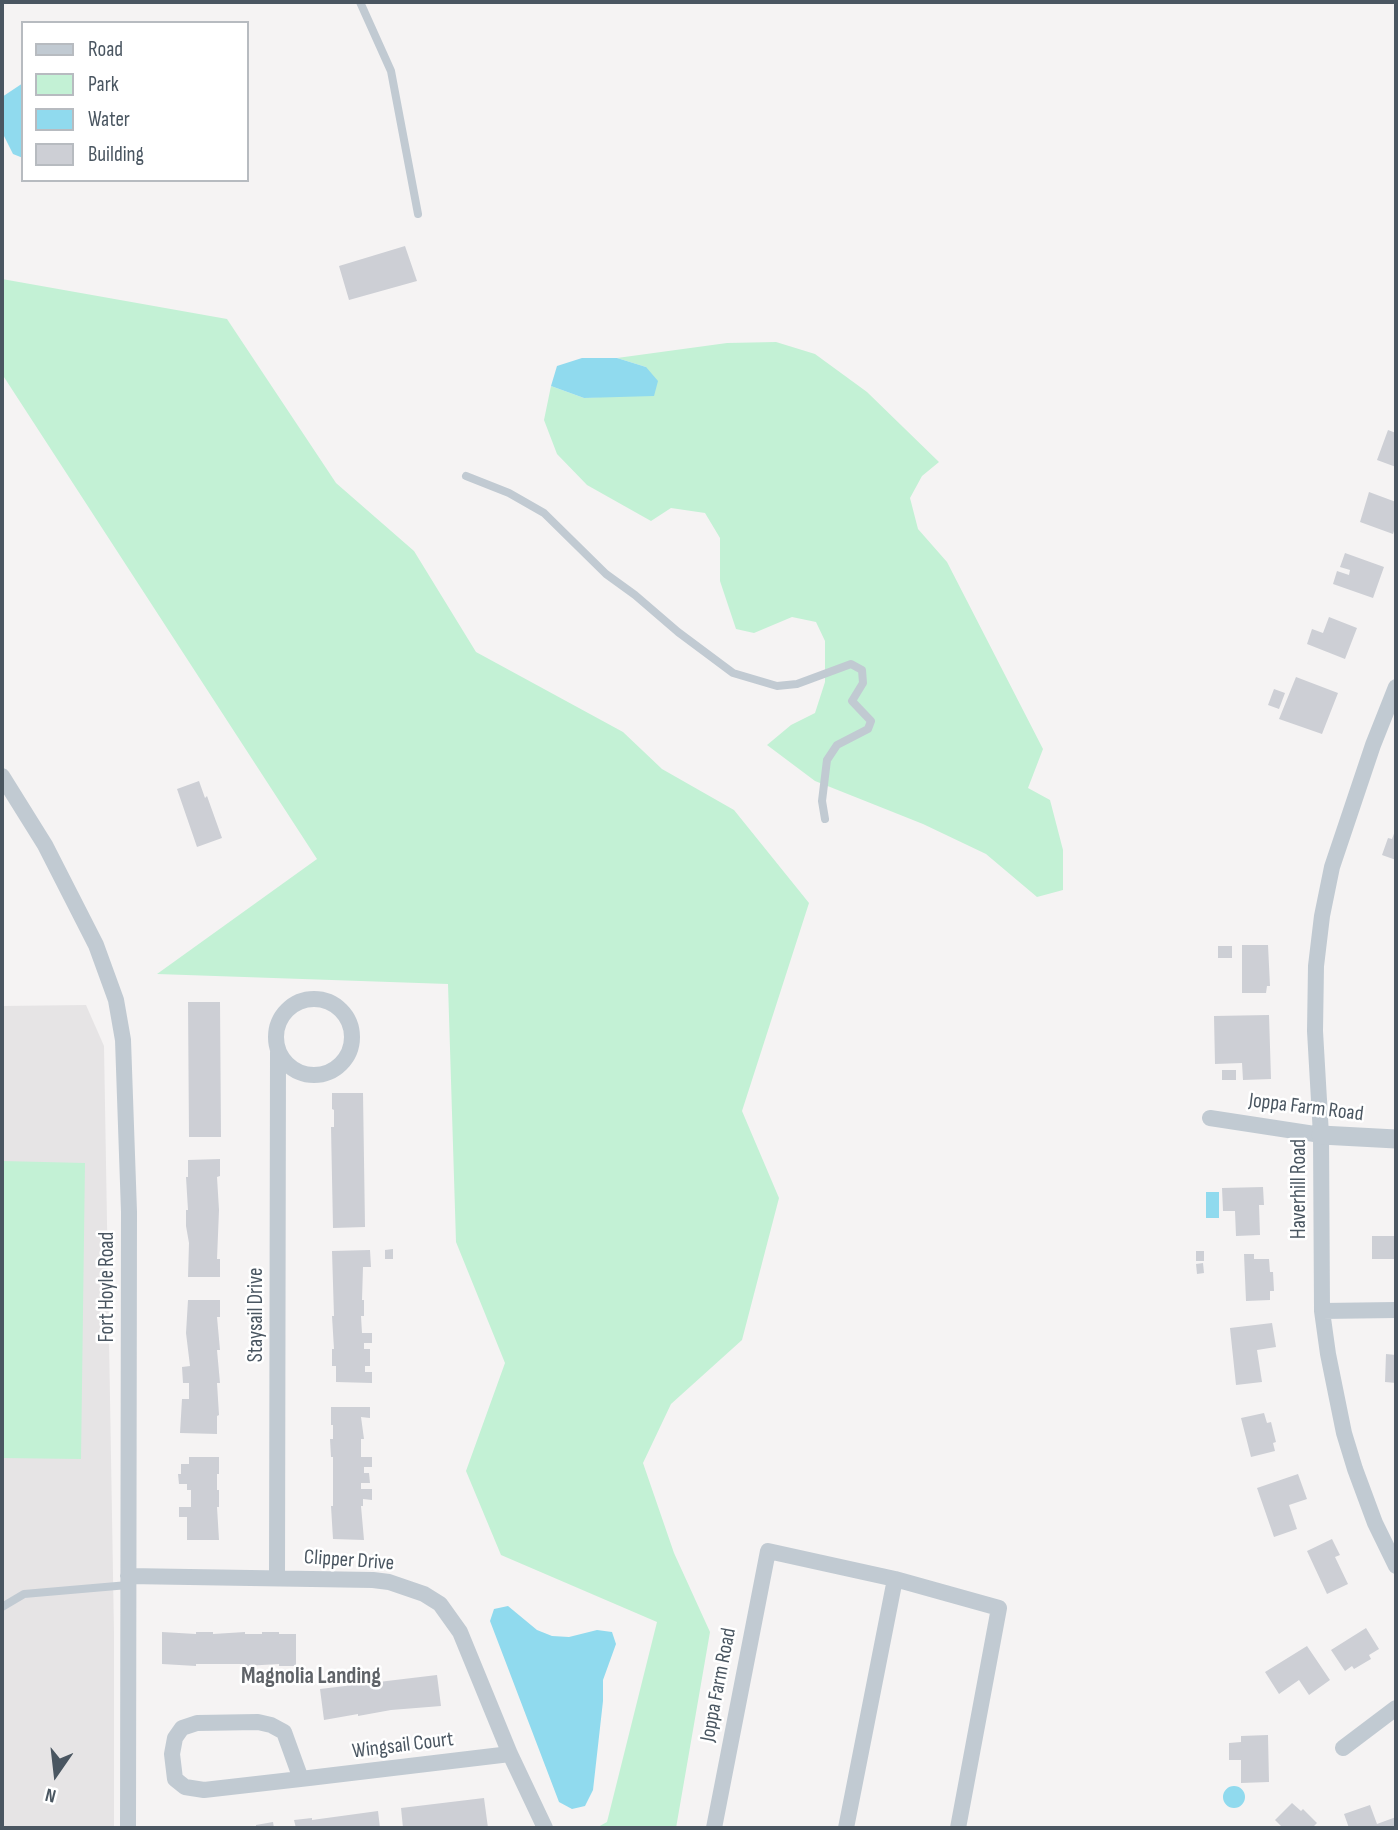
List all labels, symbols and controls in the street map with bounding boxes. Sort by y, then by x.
legend [21,21,248,182]
text: Road [88,37,123,62]
text: Park [88,72,119,97]
text: Water [88,107,130,132]
text: Building [88,142,144,167]
street label: Joppa Farm Road [1247,1088,1365,1128]
street label: Haverhill Road [1287,1139,1313,1239]
street label: Fort Hoyle Road [95,1232,121,1342]
street label: Staysail Drive [244,1268,270,1362]
street label: Clipper Drive [303,1545,395,1577]
street label: Joppa Farm Road [696,1626,742,1744]
district label: Magnolia Landing [241,1663,381,1691]
street label: Wingsail Court [351,1727,455,1765]
north arrow [21,1739,91,1809]
text: N [43,1782,59,1807]

